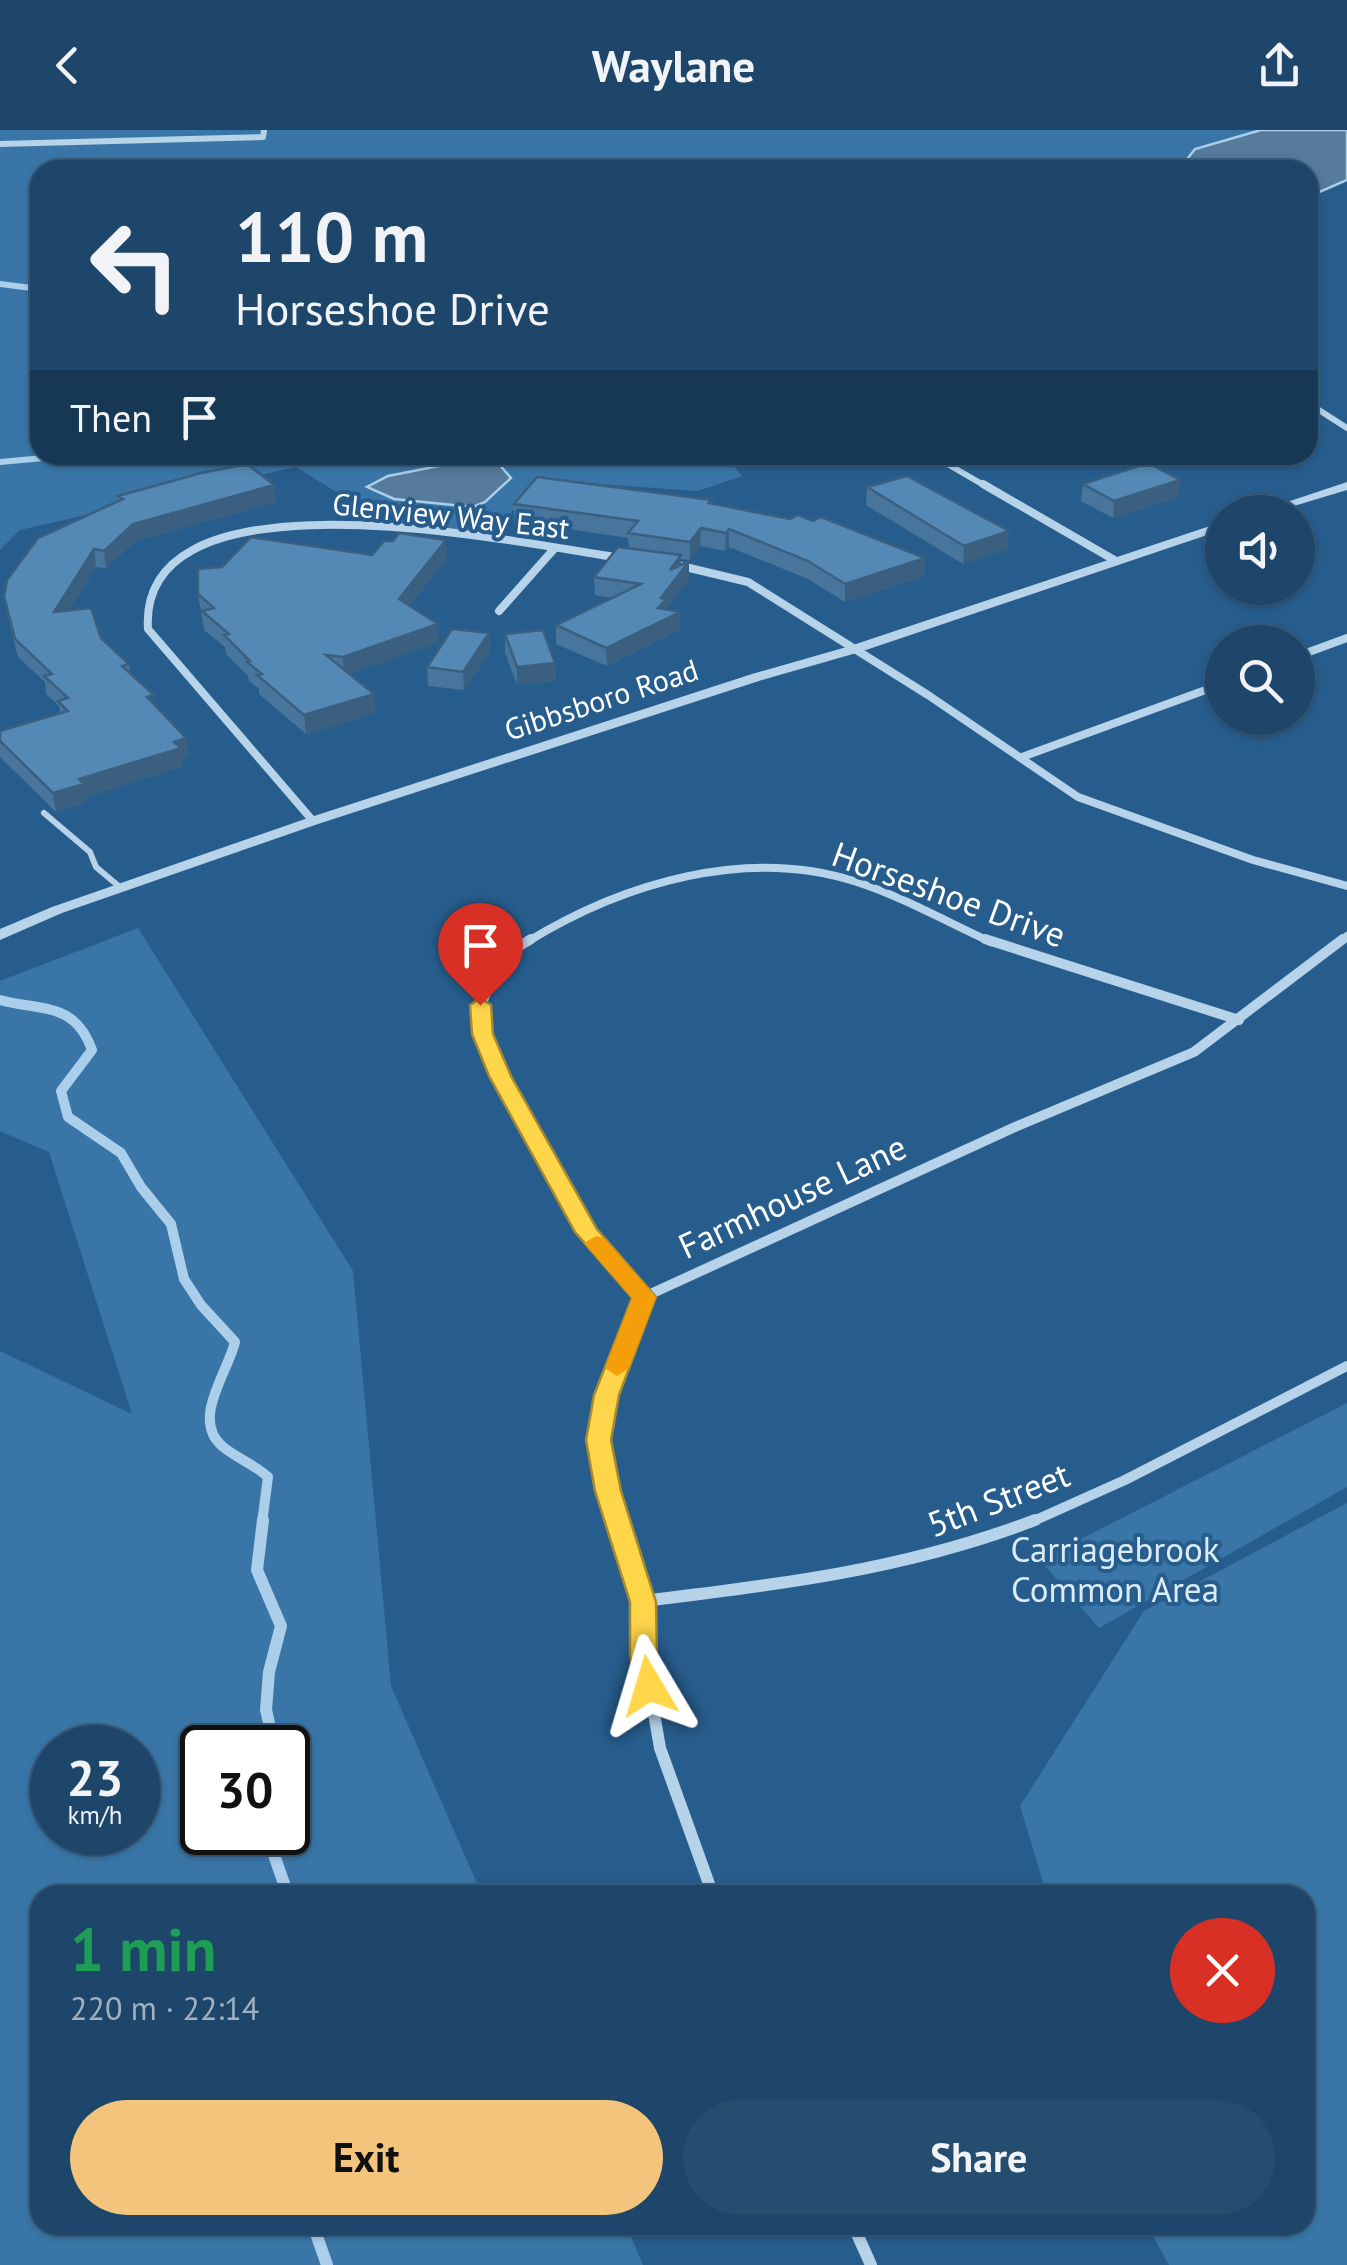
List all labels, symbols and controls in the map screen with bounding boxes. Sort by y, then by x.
text: Waylane [592,36,755,94]
icon: back [40,38,95,93]
icon: share [1252,38,1307,93]
text: 110 m [235,191,428,281]
icon: left [70,200,200,330]
text: Horseshoe Drive [235,279,550,337]
icon: arrive [172,390,227,445]
text: Then [70,393,152,442]
street label: Glenview Way East [331,483,571,547]
map controls [1205,495,1315,735]
button: sound [1205,495,1315,605]
button: search [1205,625,1315,735]
street label: Gibbsboro Road [499,649,703,749]
street label: Horseshoe Drive [826,831,1072,957]
pin [438,903,523,1006]
icon: arrive [453,918,508,973]
street label: Farmhouse Lane [671,1123,913,1269]
street label: 5th Street [920,1451,1076,1547]
park label: Carriagebrook Common Area [1011,1526,1220,1612]
position arrow [597,1634,701,1738]
speed limit sign: 30 [180,1725,310,1855]
text: 23 [67,1745,123,1810]
text: km/h [68,1799,122,1831]
text: 1 min [70,1910,216,1988]
button: close [1170,1918,1275,2023]
text: 220 m · 22:14 [70,1987,259,2029]
button: Exit [70,2100,663,2215]
button: Share [683,2100,1275,2215]

